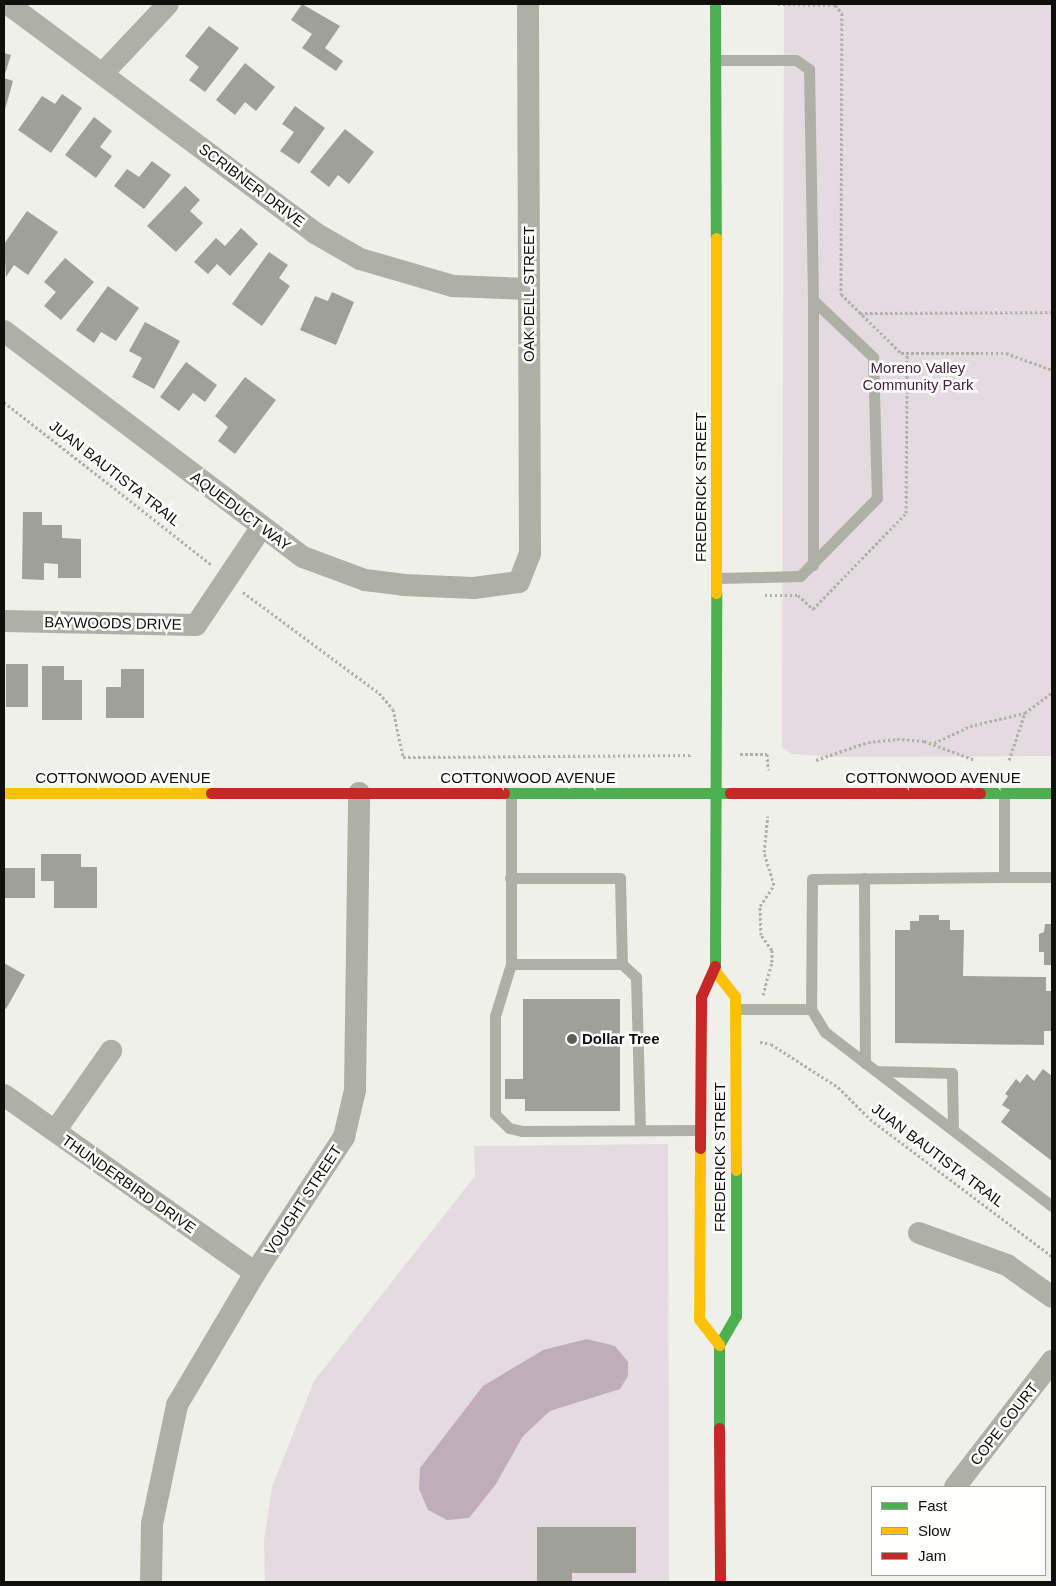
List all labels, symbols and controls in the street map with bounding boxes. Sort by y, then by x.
street label: SCRIBNER DRIVE [196,139,308,231]
street label: OAK DELL STREET [520,226,538,362]
park label: Moreno Valley Community Park [863,358,973,393]
street label: FREDERICK STREET [692,412,710,562]
street label: JUAN BAUTISTA TRAIL [46,416,184,530]
street label: AQUEDUCT WAY [187,467,295,555]
street label: BAYWOODS DRIVE [44,613,182,633]
street label: COTTONWOOD AVENUE [35,769,211,787]
street label: COTTONWOOD AVENUE [440,769,616,787]
street label: COTTONWOOD AVENUE [845,769,1021,787]
place label: Dollar Tree [582,1030,660,1048]
marker: Dollar Tree [566,1033,578,1045]
street label: FREDERICK STREET [711,1082,729,1232]
street label: JUAN BAUTISTA TRAIL [868,1099,1008,1211]
street label: THUNDERBIRD DRIVE [59,1131,199,1237]
street label: VOUGHT STREET [261,1142,345,1258]
street label: COPE COURT [966,1379,1042,1469]
legend [871,1486,1046,1576]
text: Fast [918,1497,947,1514]
text: Slow [918,1522,951,1539]
text: Jam [918,1547,946,1564]

